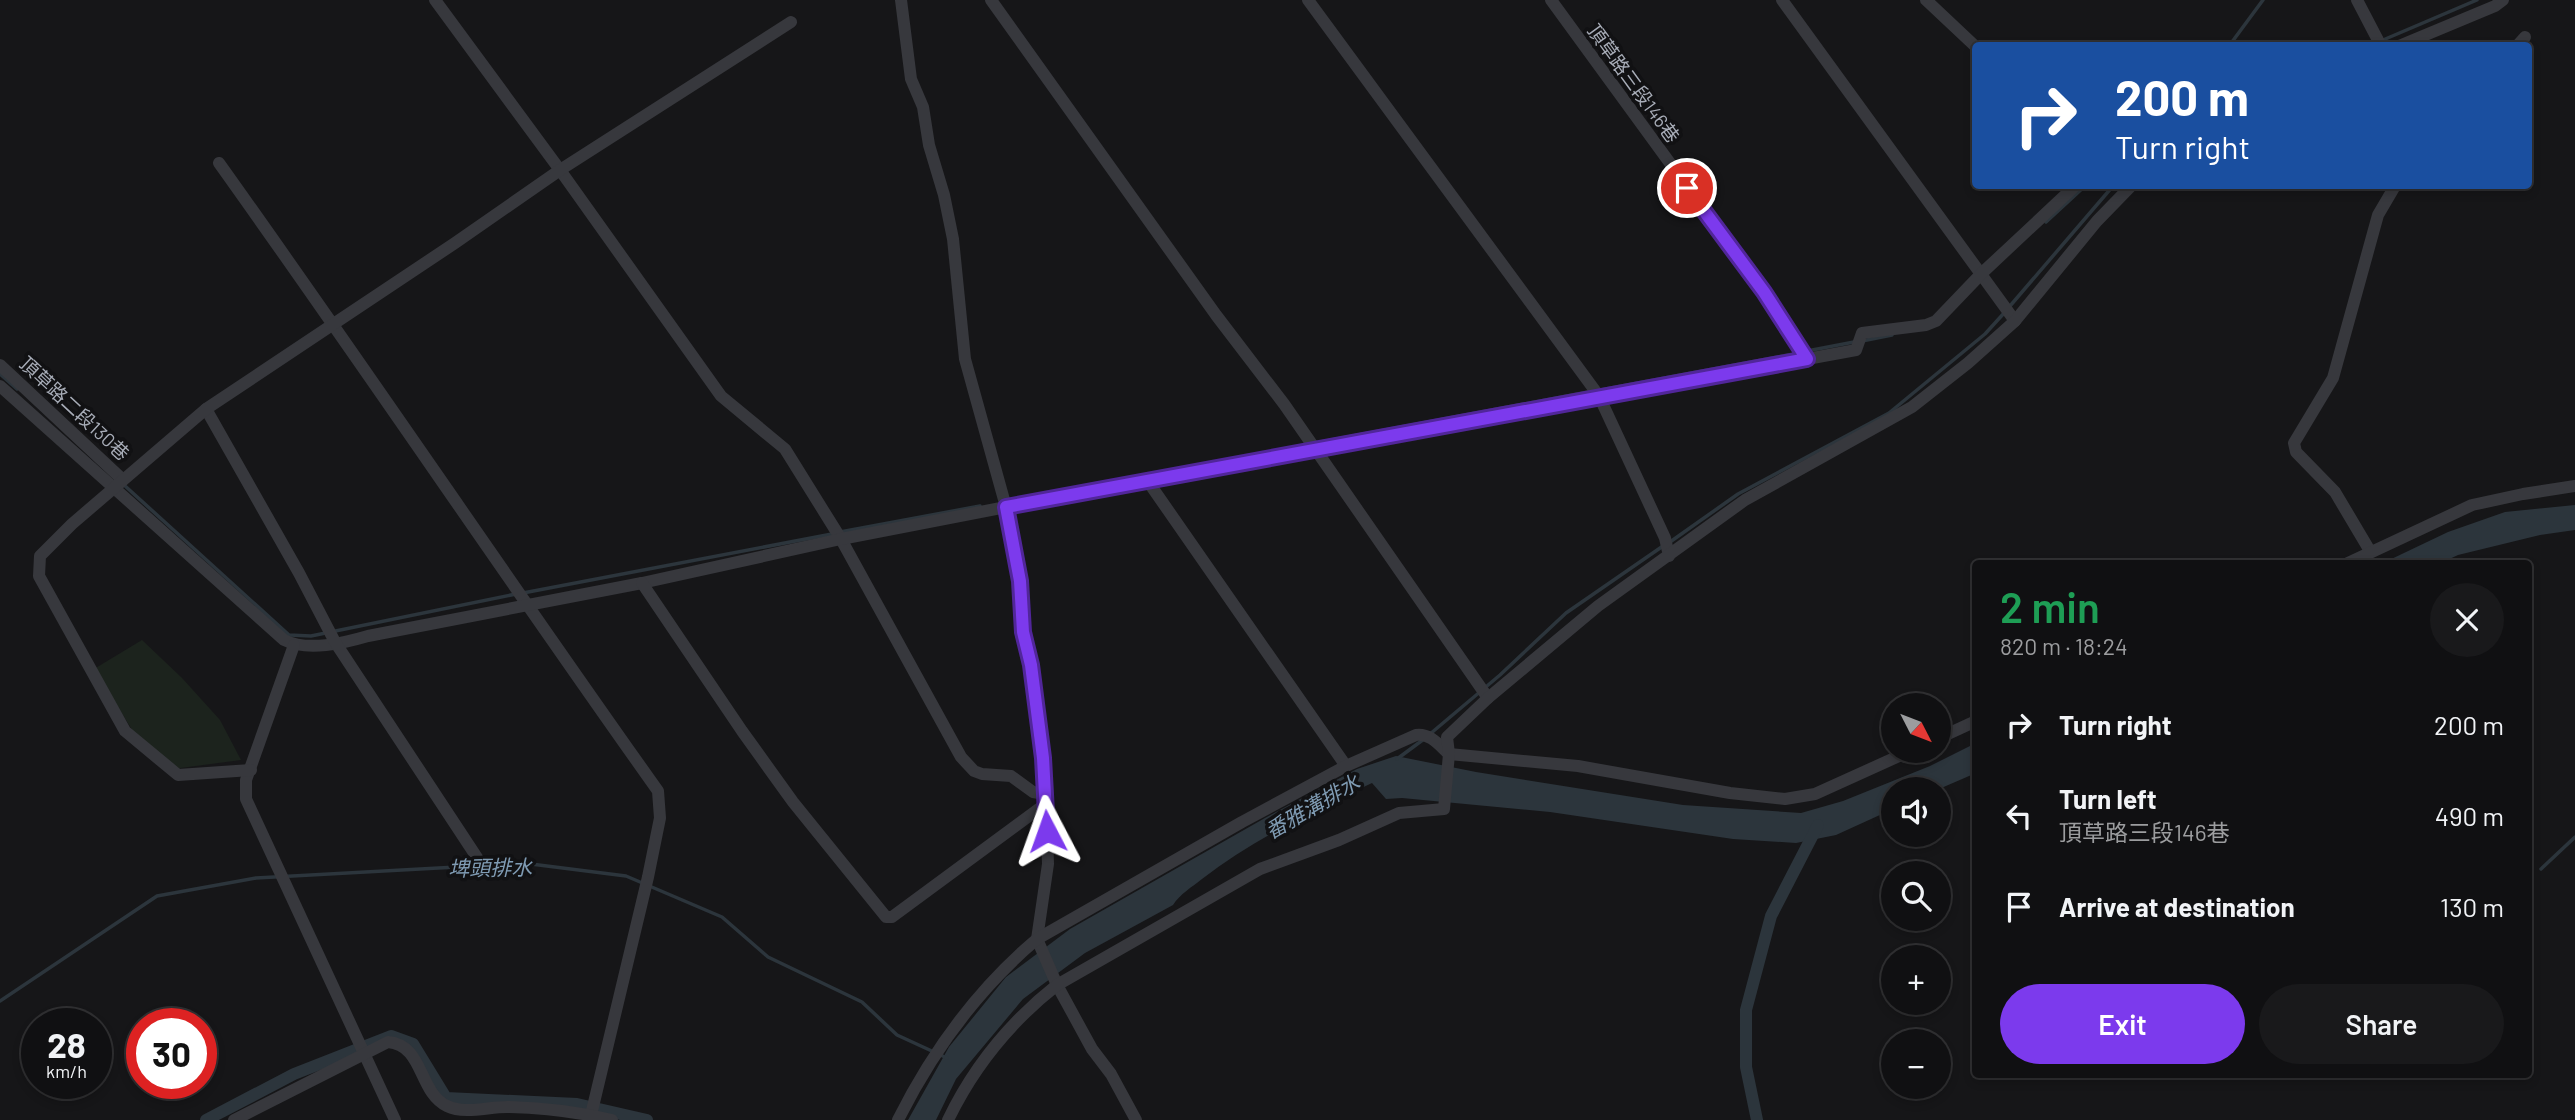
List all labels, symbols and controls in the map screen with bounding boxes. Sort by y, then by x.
street label: 頂草路三段146巷 [1583,19,1685,147]
text: 200 m [2115,67,2249,126]
icon: right [2000,70,2091,161]
text: Turn right [2115,127,2250,165]
pin [1657,158,1717,218]
icon: arrive [1668,169,1706,207]
street label: 頂草路二段130巷 [16,351,134,465]
text: 2 min [2000,581,2100,631]
button: close [2430,583,2504,657]
text: 820 m · 18:24 [2000,632,2128,660]
north arrow [1881,693,1951,763]
map controls [1881,693,1951,1099]
icon: right [2000,706,2038,744]
text: Turn right [2059,709,2172,740]
text: 200 m [2434,709,2504,740]
water label: 番雅溝排水 [1260,768,1365,843]
button: sound [1881,777,1951,847]
text: Turn left [2059,783,2157,814]
position arrow [1010,794,1084,868]
icon: left [2000,797,2038,835]
text: 490 m [2435,800,2504,831]
text: 頂草路三段146巷 [2059,818,2230,846]
water label: 埤頭排水 [448,854,533,880]
button: search [1881,861,1951,931]
icon: arrive [2000,888,2038,926]
text: Arrive at destination [2059,891,2295,922]
text: 130 m [2440,891,2504,922]
button: + [1881,945,1951,1015]
button: Exit [2000,984,2245,1064]
button: Share [2259,984,2504,1064]
speed limit sign: 30 [126,1008,217,1099]
text: 28 [47,1023,86,1065]
button: − [1881,1029,1951,1099]
text: km/h [46,1060,87,1082]

